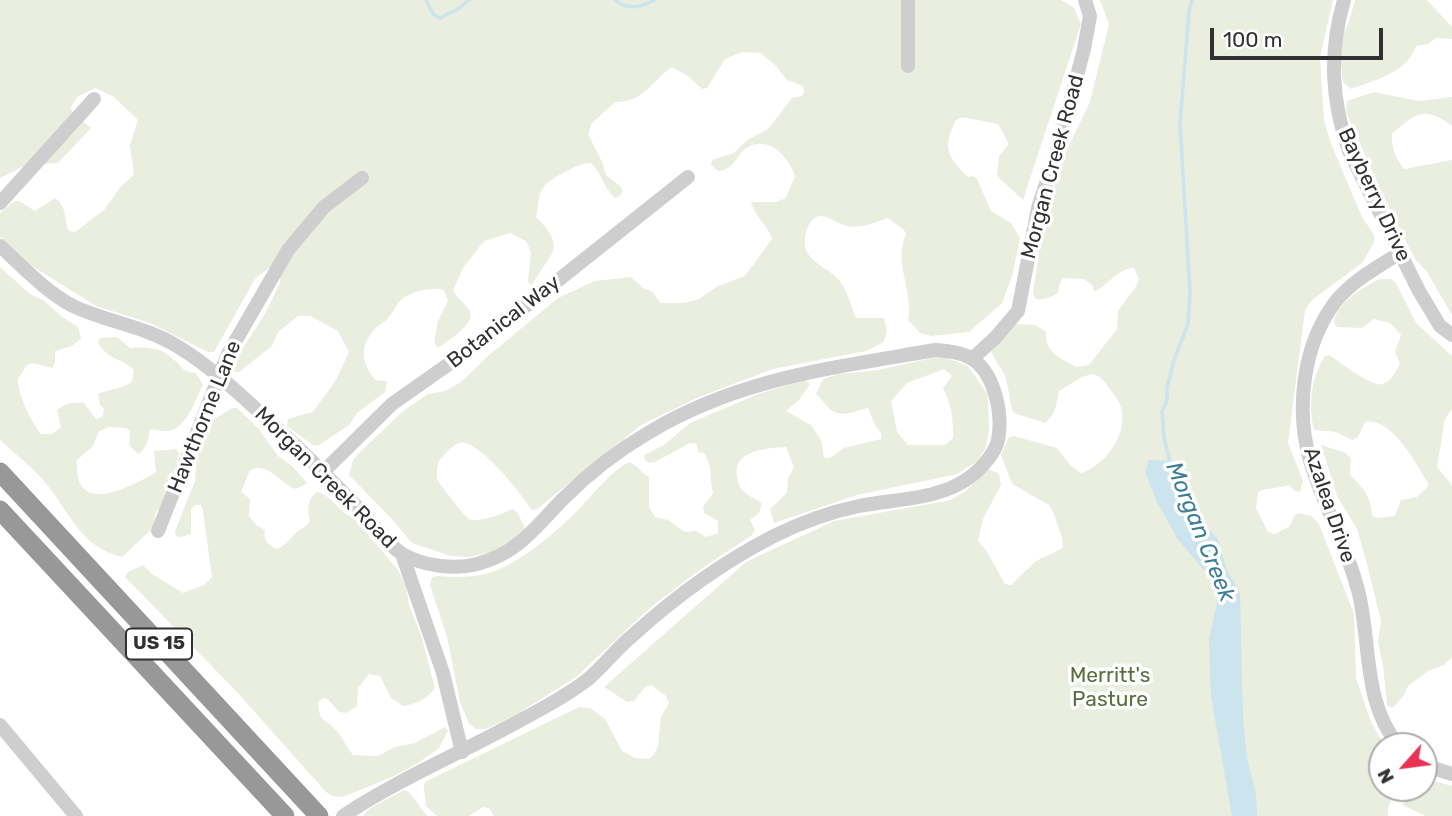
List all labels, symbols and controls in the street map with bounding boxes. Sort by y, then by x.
scale bar [1214,14,1387,58]
text: 100 m [1223,27,1282,52]
street label: Morgan Creek Road [1016,72,1090,262]
street label: Bayberry Drive [1332,124,1416,266]
street label: Botanical Way [443,270,565,374]
street label: Hawthorne Lane [163,337,247,497]
street label: Morgan Creek Road [249,402,401,554]
street label: Azalea Drive [1297,444,1361,566]
water label: Morgan Creek [1159,458,1241,606]
road number: US 15 [126,628,192,660]
park label: Merritt's Pasture [1070,663,1150,713]
north arrow [1368,732,1438,802]
text: N [1372,765,1399,788]

